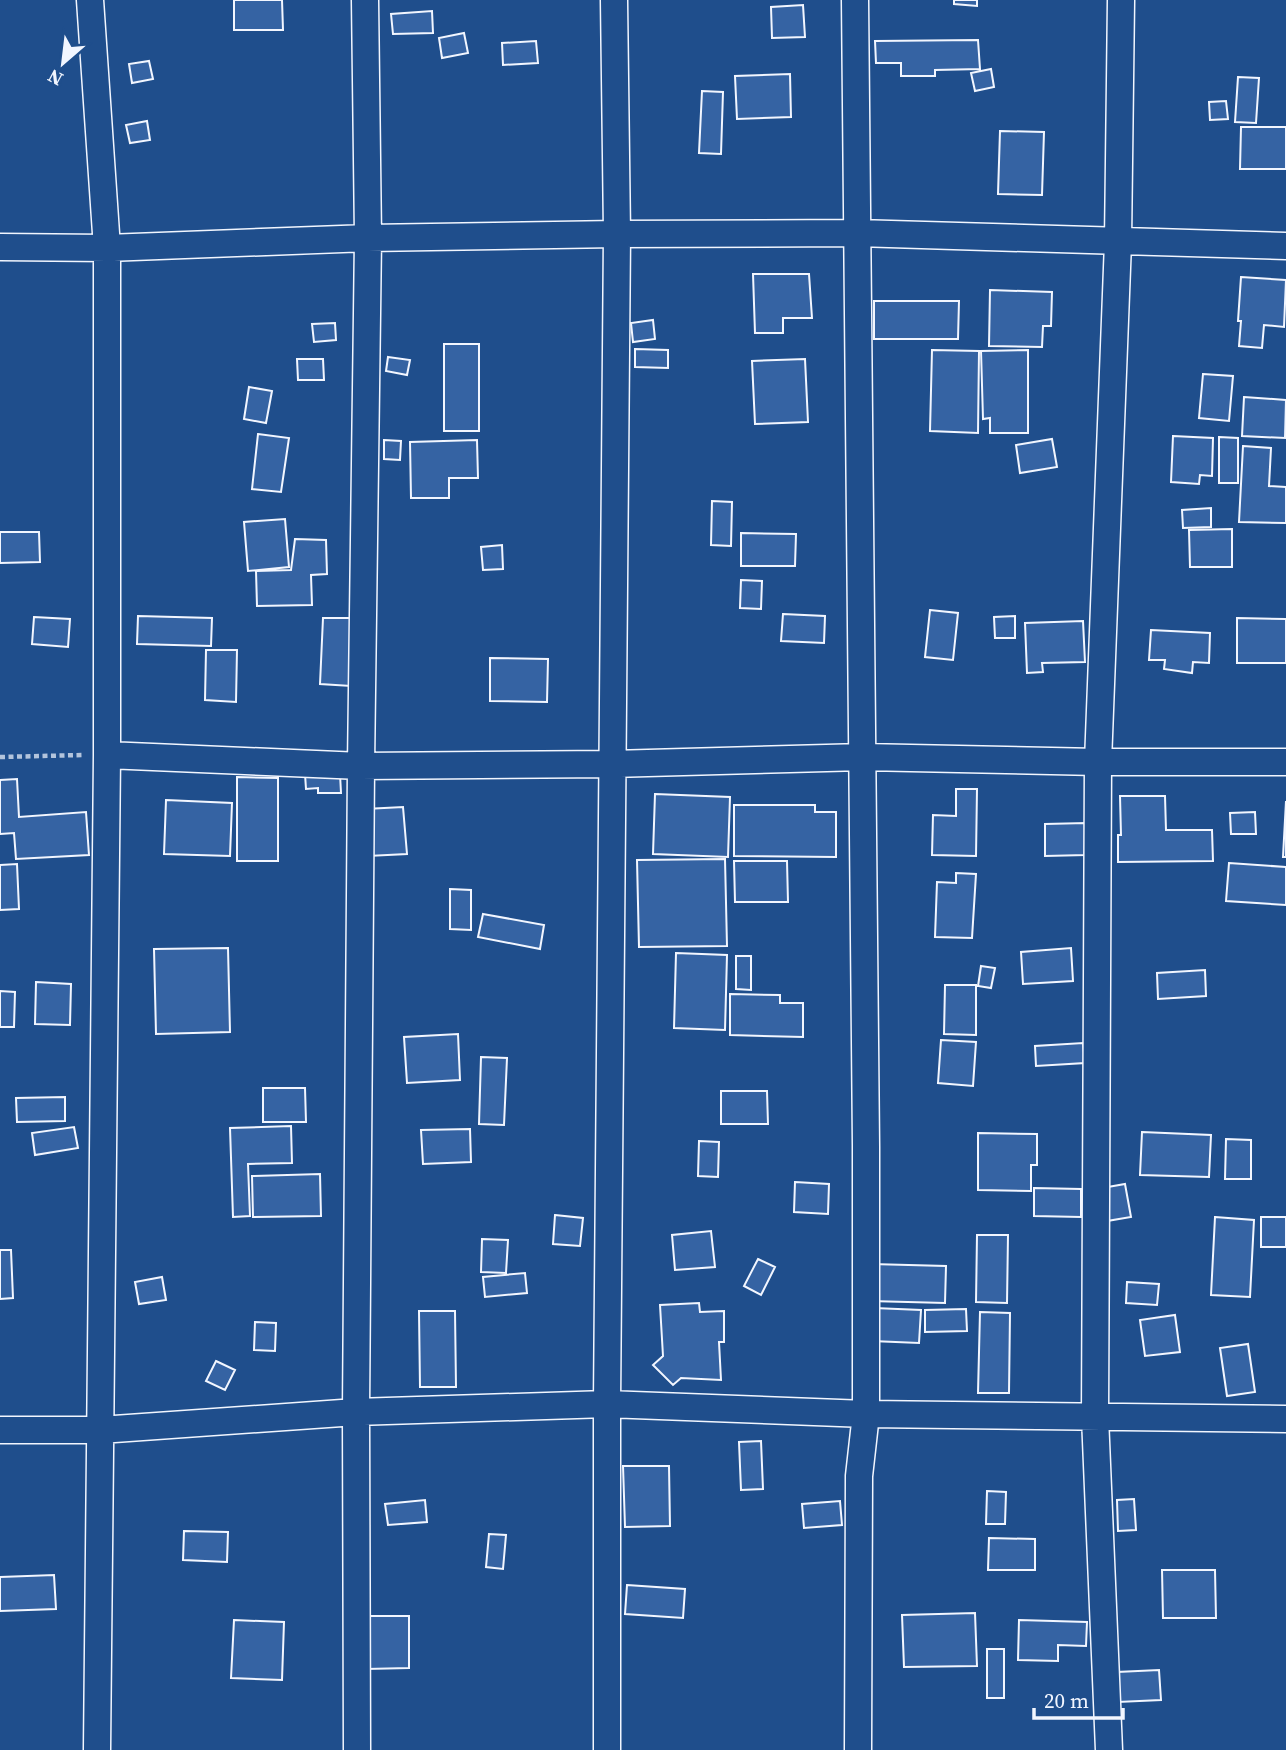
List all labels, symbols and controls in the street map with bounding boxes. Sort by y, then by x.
north arrow [28,28,98,98]
text: N [43,63,67,93]
scale bar [1034,1676,1123,1720]
text: 20 m [1044,1686,1089,1715]

